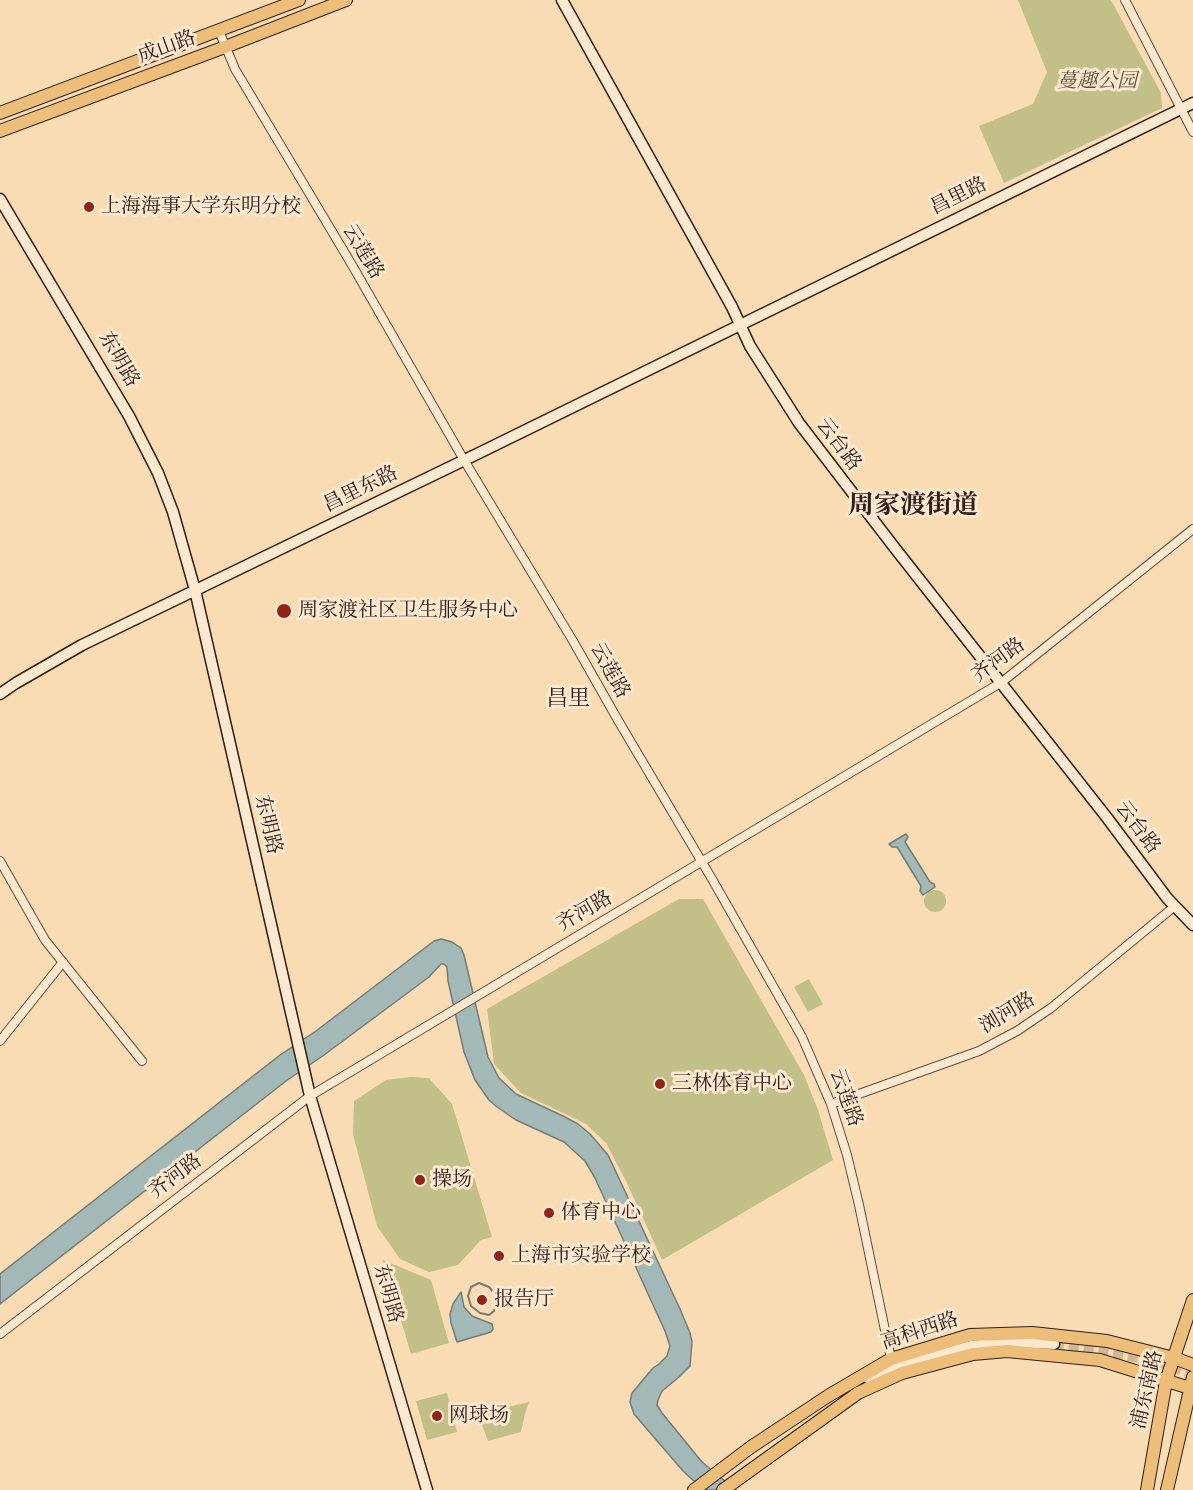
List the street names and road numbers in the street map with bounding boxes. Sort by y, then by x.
street label: 成山路 [135,26,199,70]
street label: 昌里路 [927,173,991,221]
street label: 云莲路 [336,220,388,284]
street label: 东明路 [93,328,143,392]
street label: 云台路 [810,414,866,476]
street label: 昌里东路 [320,462,402,518]
street label: 齐河路 [968,634,1030,688]
street label: 云莲路 [584,639,634,703]
street label: 东明路 [249,793,285,857]
street label: 云台路 [1109,797,1165,859]
street label: 齐河路 [553,887,617,937]
street label: 浏河路 [976,988,1040,1040]
street label: 云莲路 [823,1066,867,1130]
street label: 齐河路 [145,1149,207,1205]
street label: 东明路 [367,1262,407,1326]
street label: 高科西路 [878,1308,962,1356]
street label: 浦东南路 [1127,1348,1169,1432]

